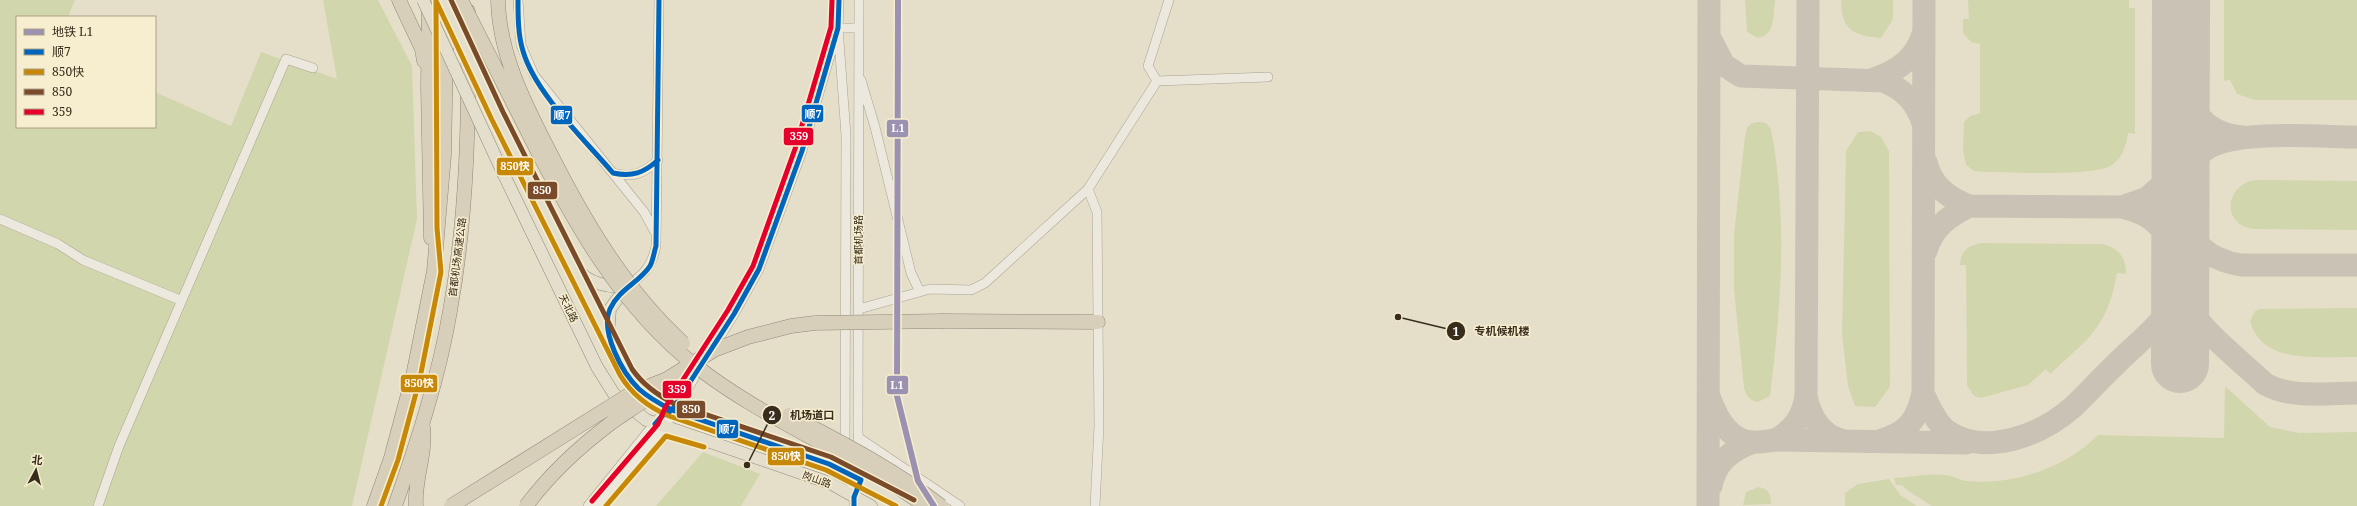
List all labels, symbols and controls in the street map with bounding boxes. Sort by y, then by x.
legend [16,16,156,128]
text: 地铁 L1 [52,23,93,40]
text: 顺7 [52,43,71,60]
text: 850快 [52,63,84,80]
text: 850 [52,83,72,100]
text: 359 [52,103,72,120]
line badge: 顺7 [801,104,824,123]
line badge: 顺7 [550,105,573,125]
text: 顺7 [804,106,822,121]
text: 顺7 [553,107,571,122]
line badge: L1 [886,119,909,138]
text: L1 [891,120,905,135]
line badge: 359 [783,127,814,146]
text: 359 [790,128,808,143]
line badge: 850快 [496,157,534,176]
text: 850快 [500,158,530,173]
line badge: 850 [527,181,558,200]
text: 850 [533,182,551,197]
street label: 首都机场路 [851,215,865,265]
street label: 首都机场高速公路 [445,216,469,298]
street label: 天北路 [556,291,582,325]
callout: 专机候机楼 [1446,320,1537,343]
text: 1 [1453,323,1460,340]
text: 专机候机楼 [1475,323,1530,338]
line badge: 850快 [400,374,438,393]
text: 850快 [404,375,434,390]
line badge: L1 [886,375,909,395]
text: L1 [890,377,904,392]
line badge: 359 [662,380,692,399]
text: 359 [668,381,686,396]
line badge: 850 [676,400,706,419]
text: 850 [682,401,700,416]
callout: 机场道口 [762,404,842,427]
text: 2 [769,407,776,424]
text: 机场道口 [790,407,834,422]
line badge: 顺7 [716,419,739,439]
text: 顺7 [718,421,736,436]
line badge: 850快 [767,447,805,466]
text: 850快 [771,448,801,463]
north arrow [16,450,56,490]
text: 北 [31,451,44,468]
street label: 岗山路 [801,467,833,491]

